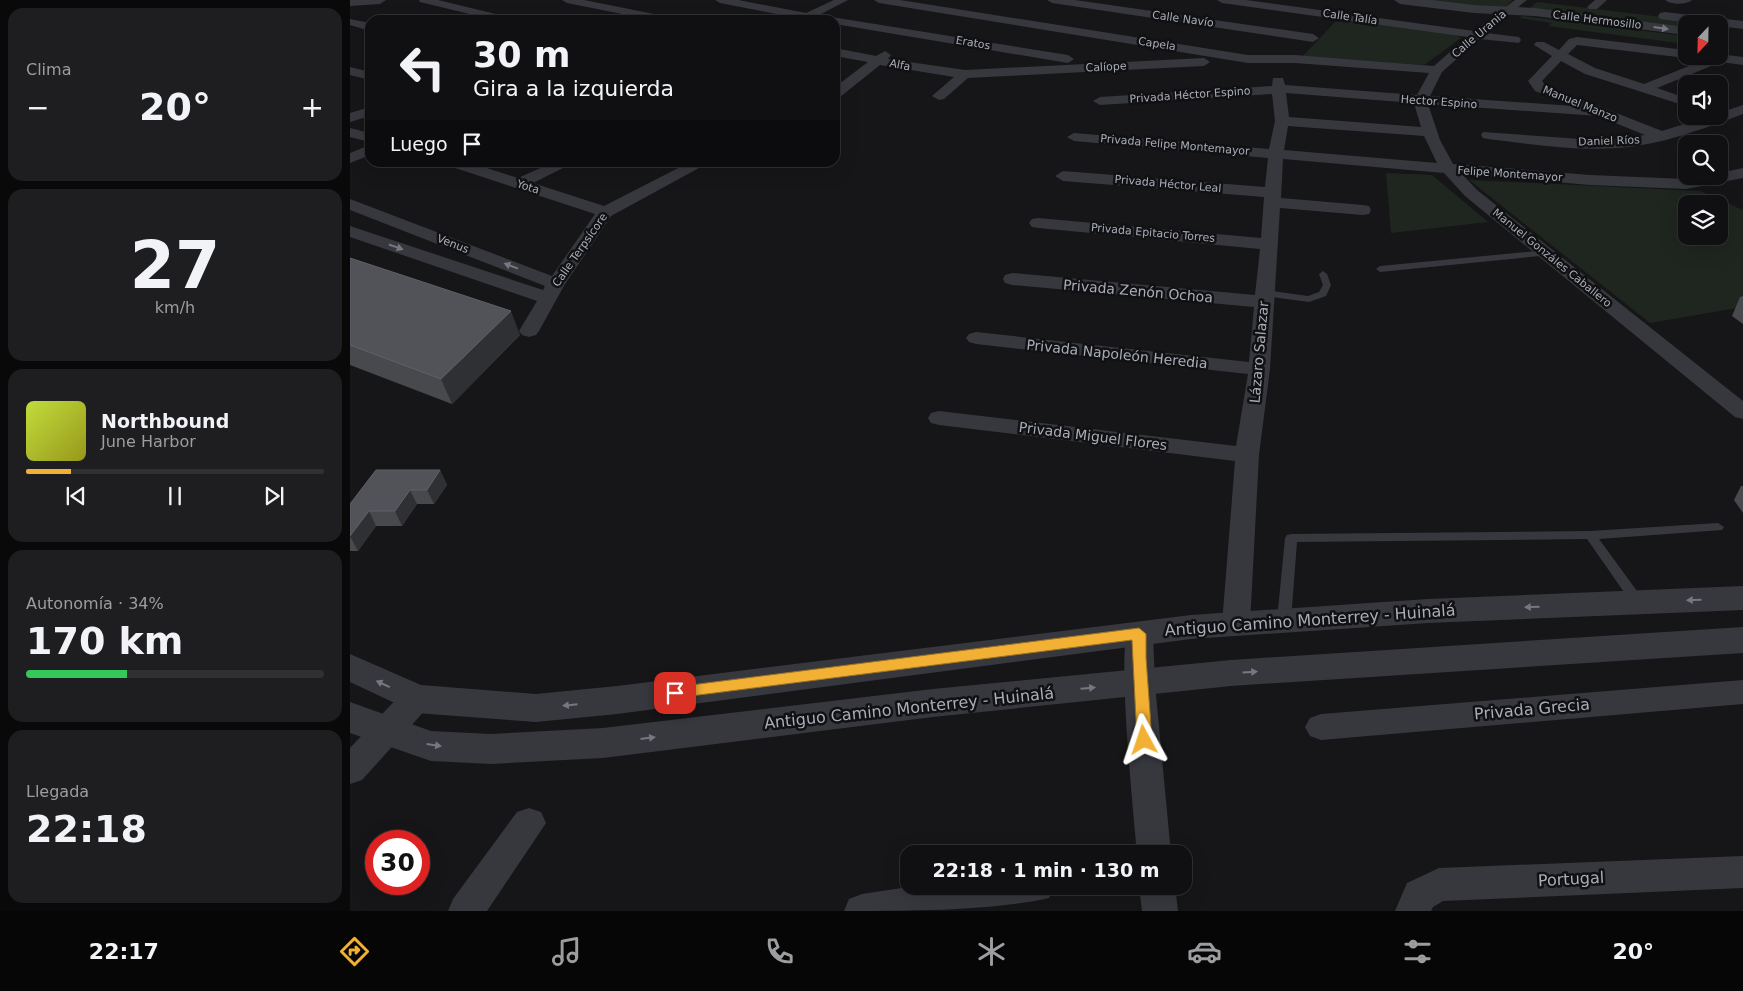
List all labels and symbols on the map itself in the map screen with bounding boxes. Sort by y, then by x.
street label: Calle Talía [1322,7,1378,27]
street label: Calle Navío [1151,8,1215,30]
street label: Calle Urania [1449,8,1509,60]
street label: Calle Hermosillo [1552,8,1642,32]
north arrow [1678,15,1728,65]
one-way arrow [1653,24,1669,32]
street label: Eratos [955,34,992,52]
street label: Capela [1137,35,1177,53]
street label: Alfa [888,57,912,73]
street label: Calíope [1085,59,1127,75]
street label: Manuel Manzo [1541,83,1619,125]
street label: Privada Héctor Espino [1129,84,1251,106]
street label: Hector Espino [1400,93,1478,111]
street label: Privada Felipe Montemayor [1100,132,1251,158]
street label: Daniel Ríos [1578,133,1640,149]
street label: Felipe Montemayor [1457,164,1563,184]
street label: Privada Héctor Leal [1114,173,1222,195]
street label: Yota [514,177,541,197]
street label: Manuel Gonzáles Caballero [1490,206,1614,310]
street label: Calle Terpsícore [550,211,610,289]
street label: Privada Epitacio Torres [1090,221,1216,245]
street label: Venus [435,232,471,256]
one-way arrow [389,243,404,251]
one-way arrow [504,262,518,270]
street label: Privada Zenón Ochoa [1062,276,1214,306]
street label: Lázaro Salazar [1247,300,1271,404]
street label: Privada Napoleón Heredia [1026,337,1208,371]
street label: Privada Miguel Flores [1018,419,1168,453]
one-way arrow [1686,596,1702,604]
street label: Antiguo Camino Monterrey - Huinalá [1164,600,1456,640]
one-way arrow [1524,603,1540,611]
one-way arrow [1242,667,1258,675]
pin [654,672,696,714]
one-way arrow [376,680,390,688]
street label: Antiguo Camino Monterrey - Huinalá [763,683,1055,733]
one-way arrow [1080,684,1096,692]
street label: Privada Grecia [1473,694,1591,724]
one-way arrow [562,701,578,709]
position arrow [1117,713,1169,765]
one-way arrow [640,734,656,742]
one-way arrow [426,741,442,749]
speed limit sign: 30 [365,830,430,895]
street label: Portugal [1537,868,1605,890]

